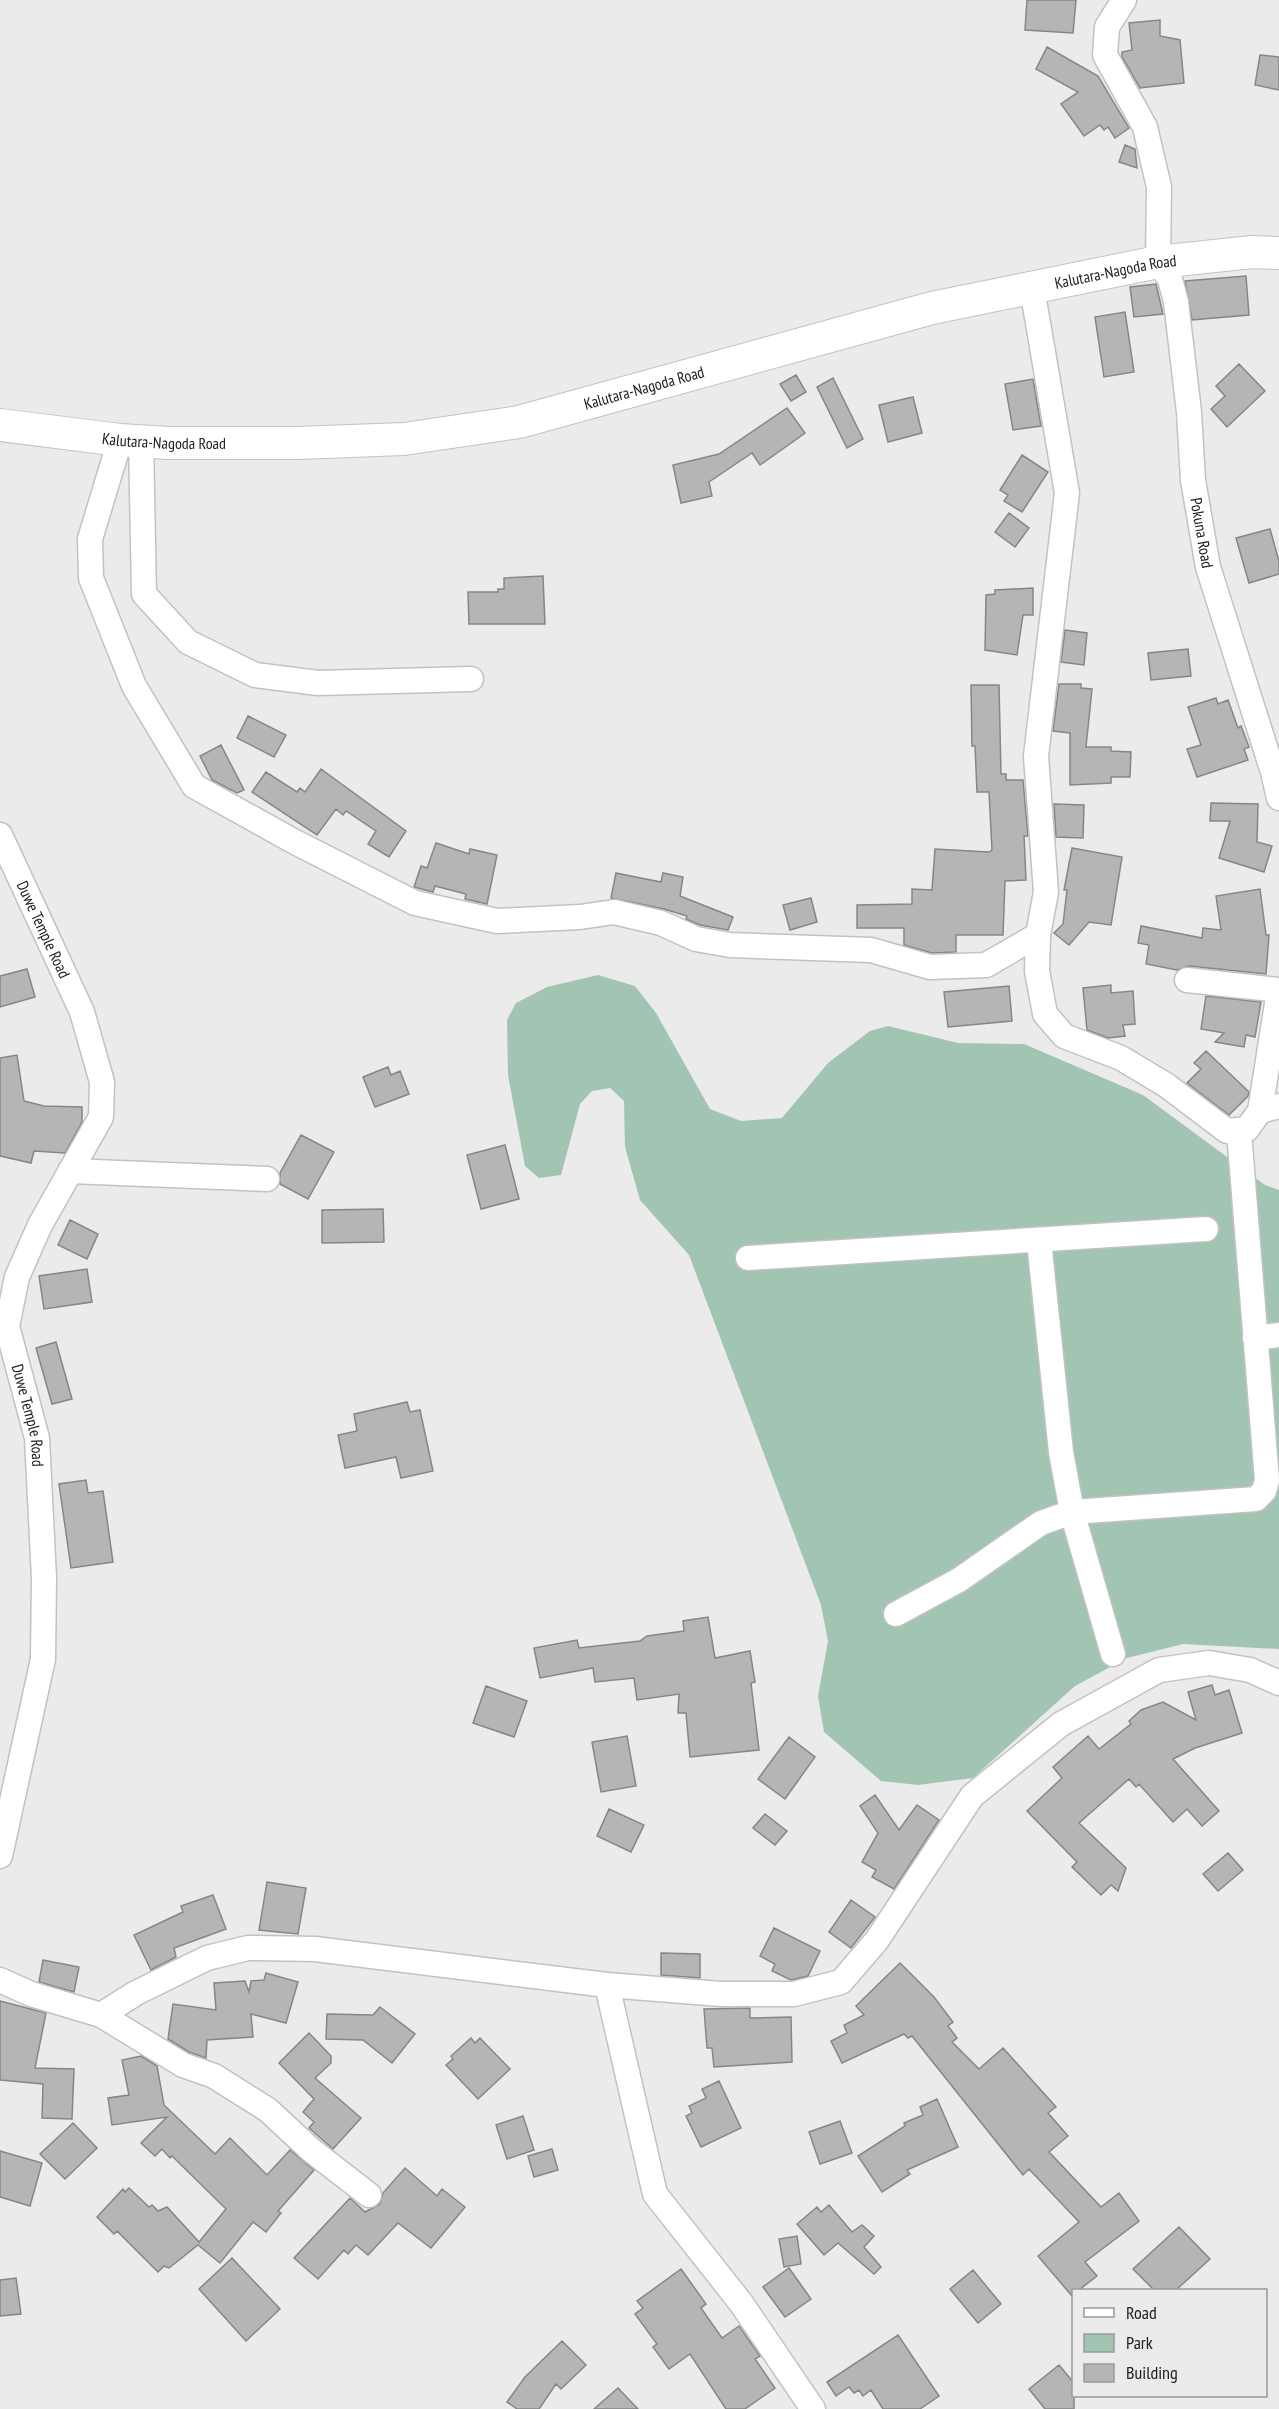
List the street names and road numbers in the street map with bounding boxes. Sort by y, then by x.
street label: Kalutara-Nagoda Road [1053,250,1178,293]
street label: Kalutara-Nagoda Road [582,361,706,414]
street label: Kalutara-Nagoda Road [101,428,226,453]
street label: Pokuna Road [1186,496,1218,570]
street label: Duwe Temple Road [13,878,75,981]
street label: Duwe Temple Road [8,1362,48,1467]

